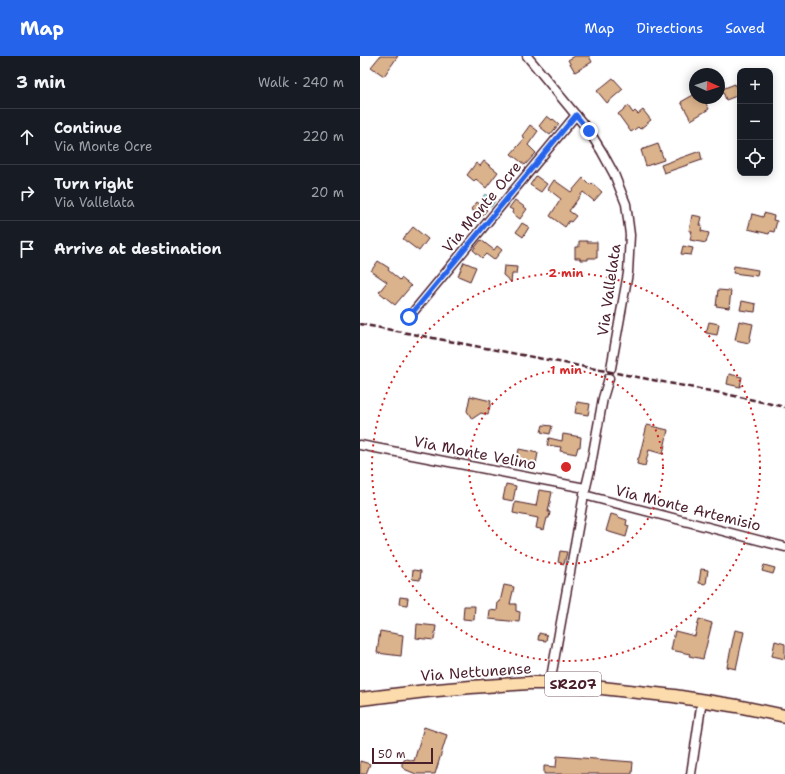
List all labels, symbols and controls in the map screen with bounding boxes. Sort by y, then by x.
text: Map [20,16,64,41]
text: Map [585,19,615,37]
text: Directions [637,19,703,37]
text: Saved [725,19,765,37]
north arrow [689,68,725,104]
map controls [737,68,773,176]
button: + [737,68,773,104]
text: 3 min [16,71,66,93]
text: Walk · 240 m [258,74,344,91]
button: − [737,104,773,140]
text: Continue [54,118,122,138]
route end [580,122,598,140]
icon: ahead [16,126,38,148]
text: 220 m [302,128,344,145]
text: Via Monte Ocre [54,138,152,155]
button: locate [737,140,773,176]
street label: Via Monte Ocre [438,157,526,257]
text: Turn right [54,174,134,194]
icon: right [16,182,38,204]
text: 20 m [311,184,344,201]
text: Via Vallelata [54,194,135,211]
icon: arrive [16,238,38,260]
text: Arrive at destination [54,239,222,259]
street label: Via Vallelata [593,242,625,337]
text: 2 min [549,265,584,281]
route start [400,308,418,326]
text: 1 min [550,362,582,378]
street label: Via Monte Velino [412,431,538,475]
centre of rings [559,460,573,474]
street label: Via Monte Artemisio [613,480,763,536]
street label: Via Nettunense [420,658,532,686]
road number: SR207 [545,672,601,696]
scale bar [372,746,433,765]
text: 50 m [378,747,406,762]

